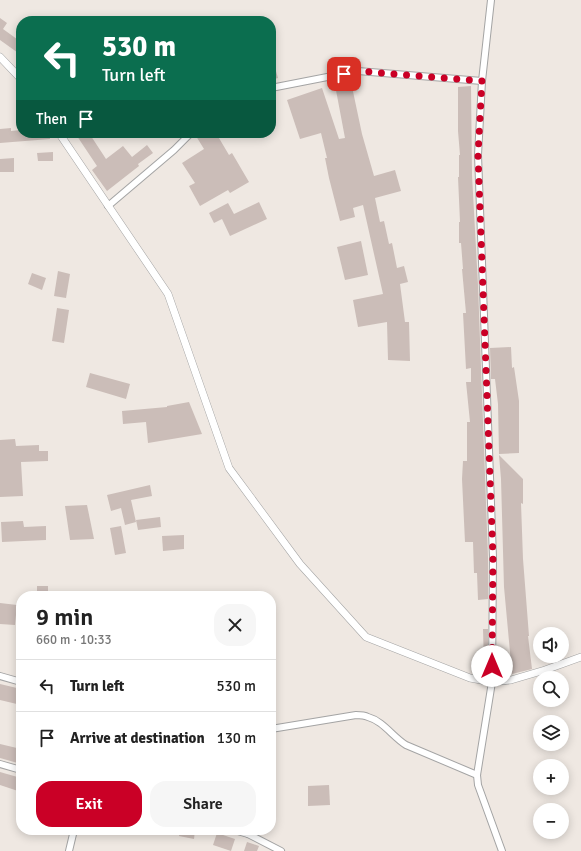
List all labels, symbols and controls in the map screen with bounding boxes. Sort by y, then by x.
text: 530 m [102,30,176,64]
icon: left [36,32,88,84]
pin [327,57,361,91]
icon: arrive [333,63,355,85]
text: Turn left [102,64,165,86]
icon: arrive [75,108,97,130]
text: Then [36,110,67,128]
text: 9 min [36,602,93,632]
button: close [214,604,256,646]
map controls [533,627,569,839]
button: sound [533,627,569,663]
text: 660 m · 10:33 [36,632,112,648]
position arrow [471,645,513,687]
button: search [533,671,569,707]
icon: left [36,675,58,697]
text: Turn left [70,677,124,695]
text: 530 m [216,677,256,695]
button: layers [533,715,569,751]
icon: arrive [36,727,58,749]
text: Arrive at destination [70,729,205,747]
text: 130 m [217,729,256,747]
button: + [533,759,569,795]
button: Exit [36,781,142,827]
button: Share [150,781,256,827]
button: − [533,803,569,839]

